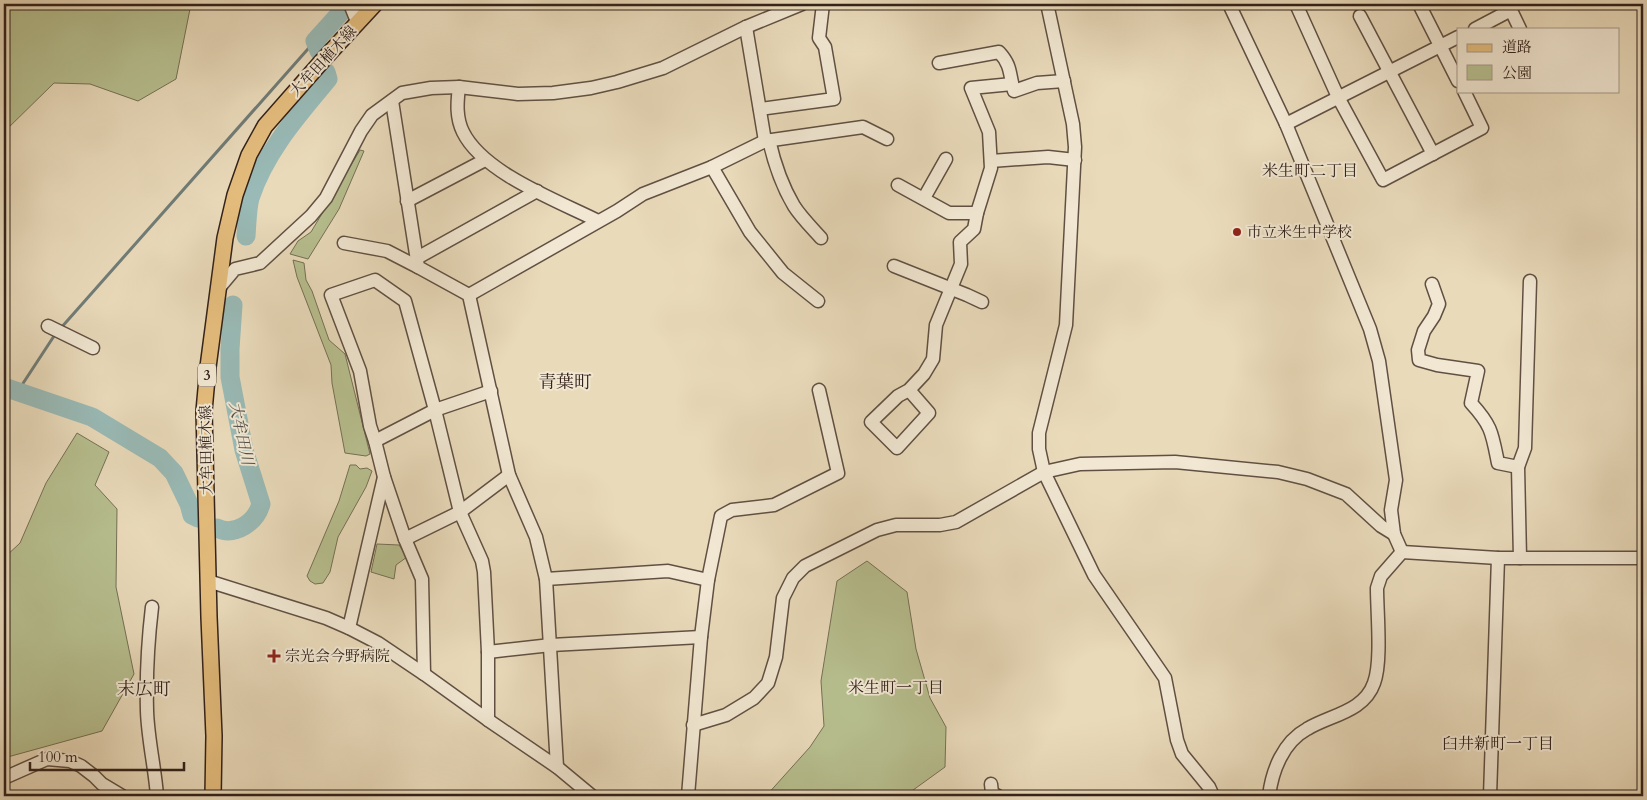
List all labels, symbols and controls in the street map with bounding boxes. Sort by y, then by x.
street label: 大牟田植木線 [285,21,361,101]
legend [1457,28,1620,92]
text: 道路 [1502,37,1532,57]
text: 公園 [1502,63,1532,83]
district label: 米生町二丁目 [1262,160,1358,182]
place label: 市立米生中学校 [1247,222,1352,242]
marker: 市立米生中学校 [1231,226,1243,238]
road number: 3 [198,364,216,386]
district label: 青葉町 [538,370,592,395]
water label: 大牟田川 [224,400,259,469]
street label: 大牟田植木線 [195,405,217,495]
place label: 宗光会今野病院 [285,646,390,666]
marker: 宗光会今野病院 [267,649,281,663]
district label: 末広町 [117,677,171,702]
district label: 米生町一丁目 [848,677,944,699]
district label: 臼井新町一丁目 [1442,733,1554,755]
scale bar [30,740,184,772]
text: 100 m [38,747,78,767]

